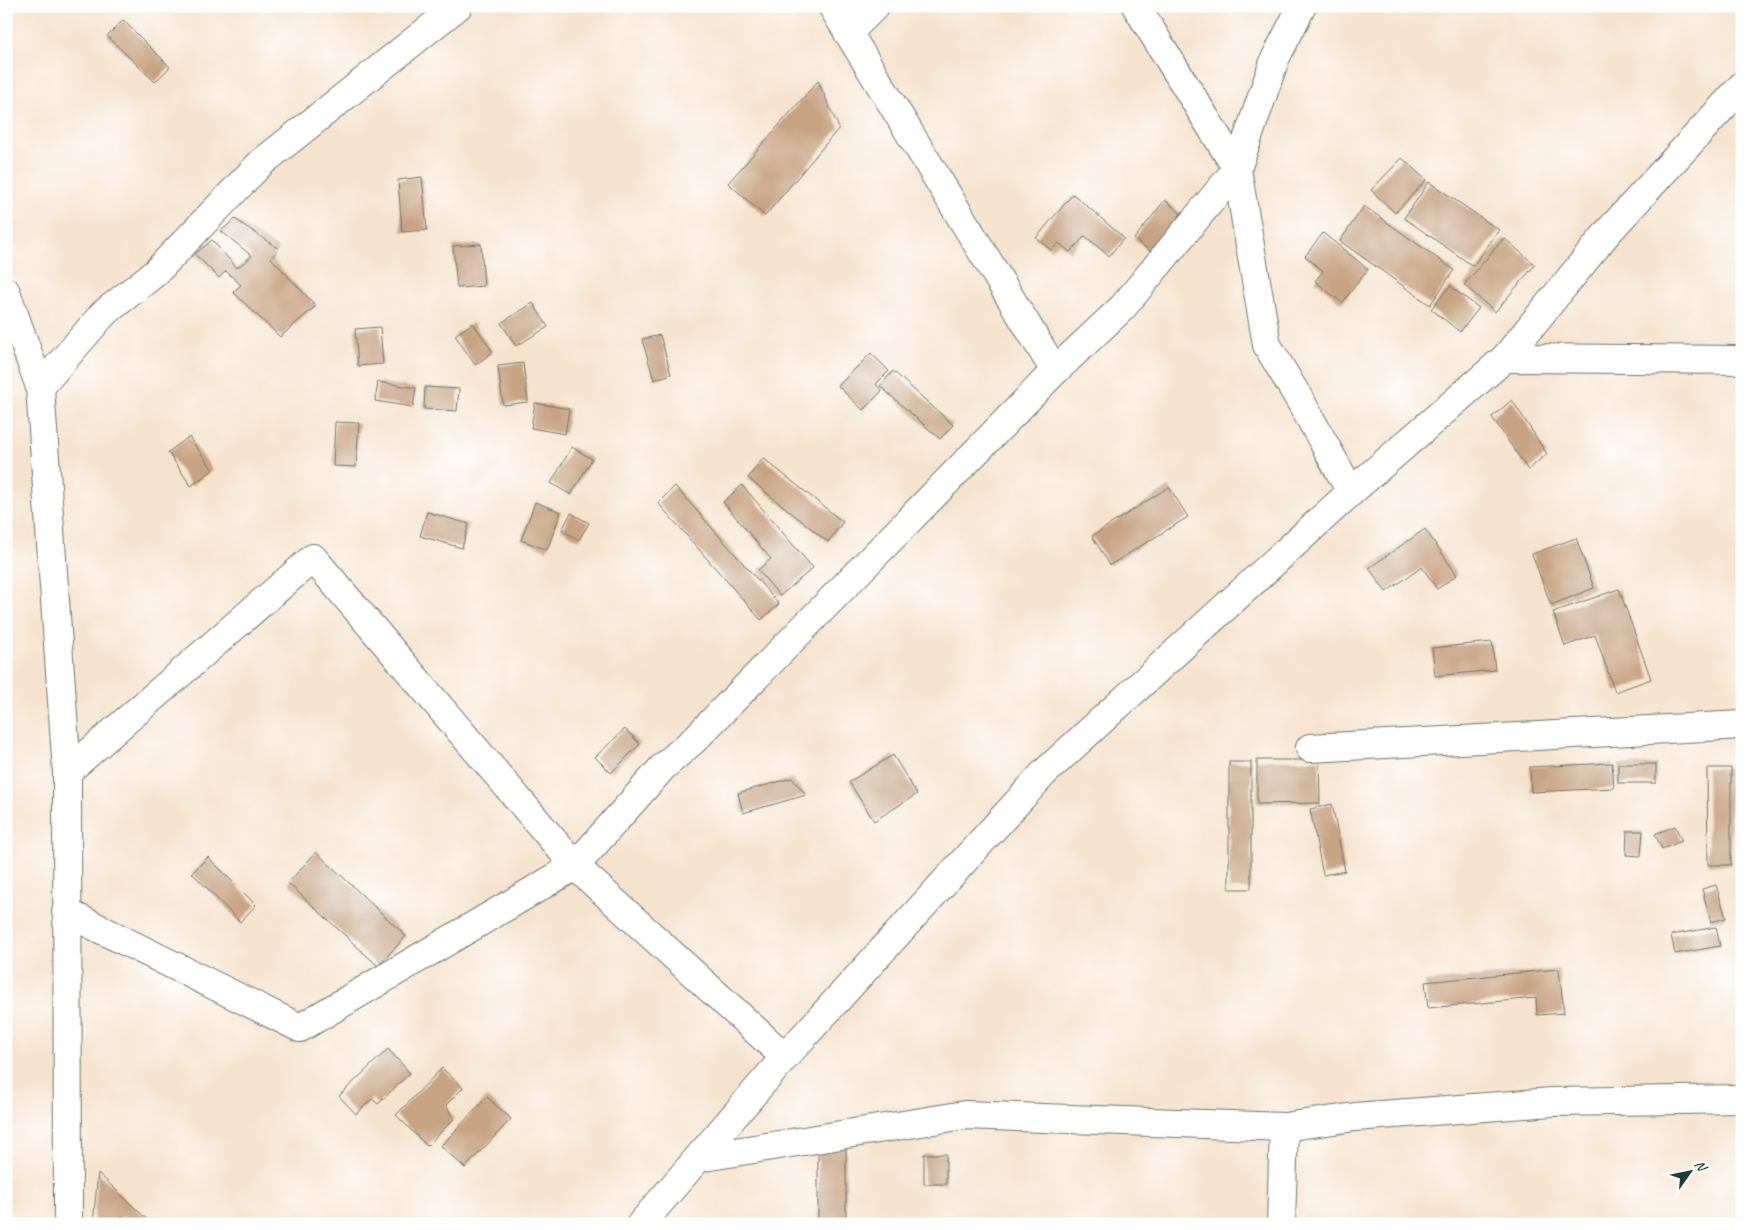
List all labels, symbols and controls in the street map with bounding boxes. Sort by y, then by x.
north arrow [1666,1148,1716,1198]
text: N [1691,1157,1711,1175]

